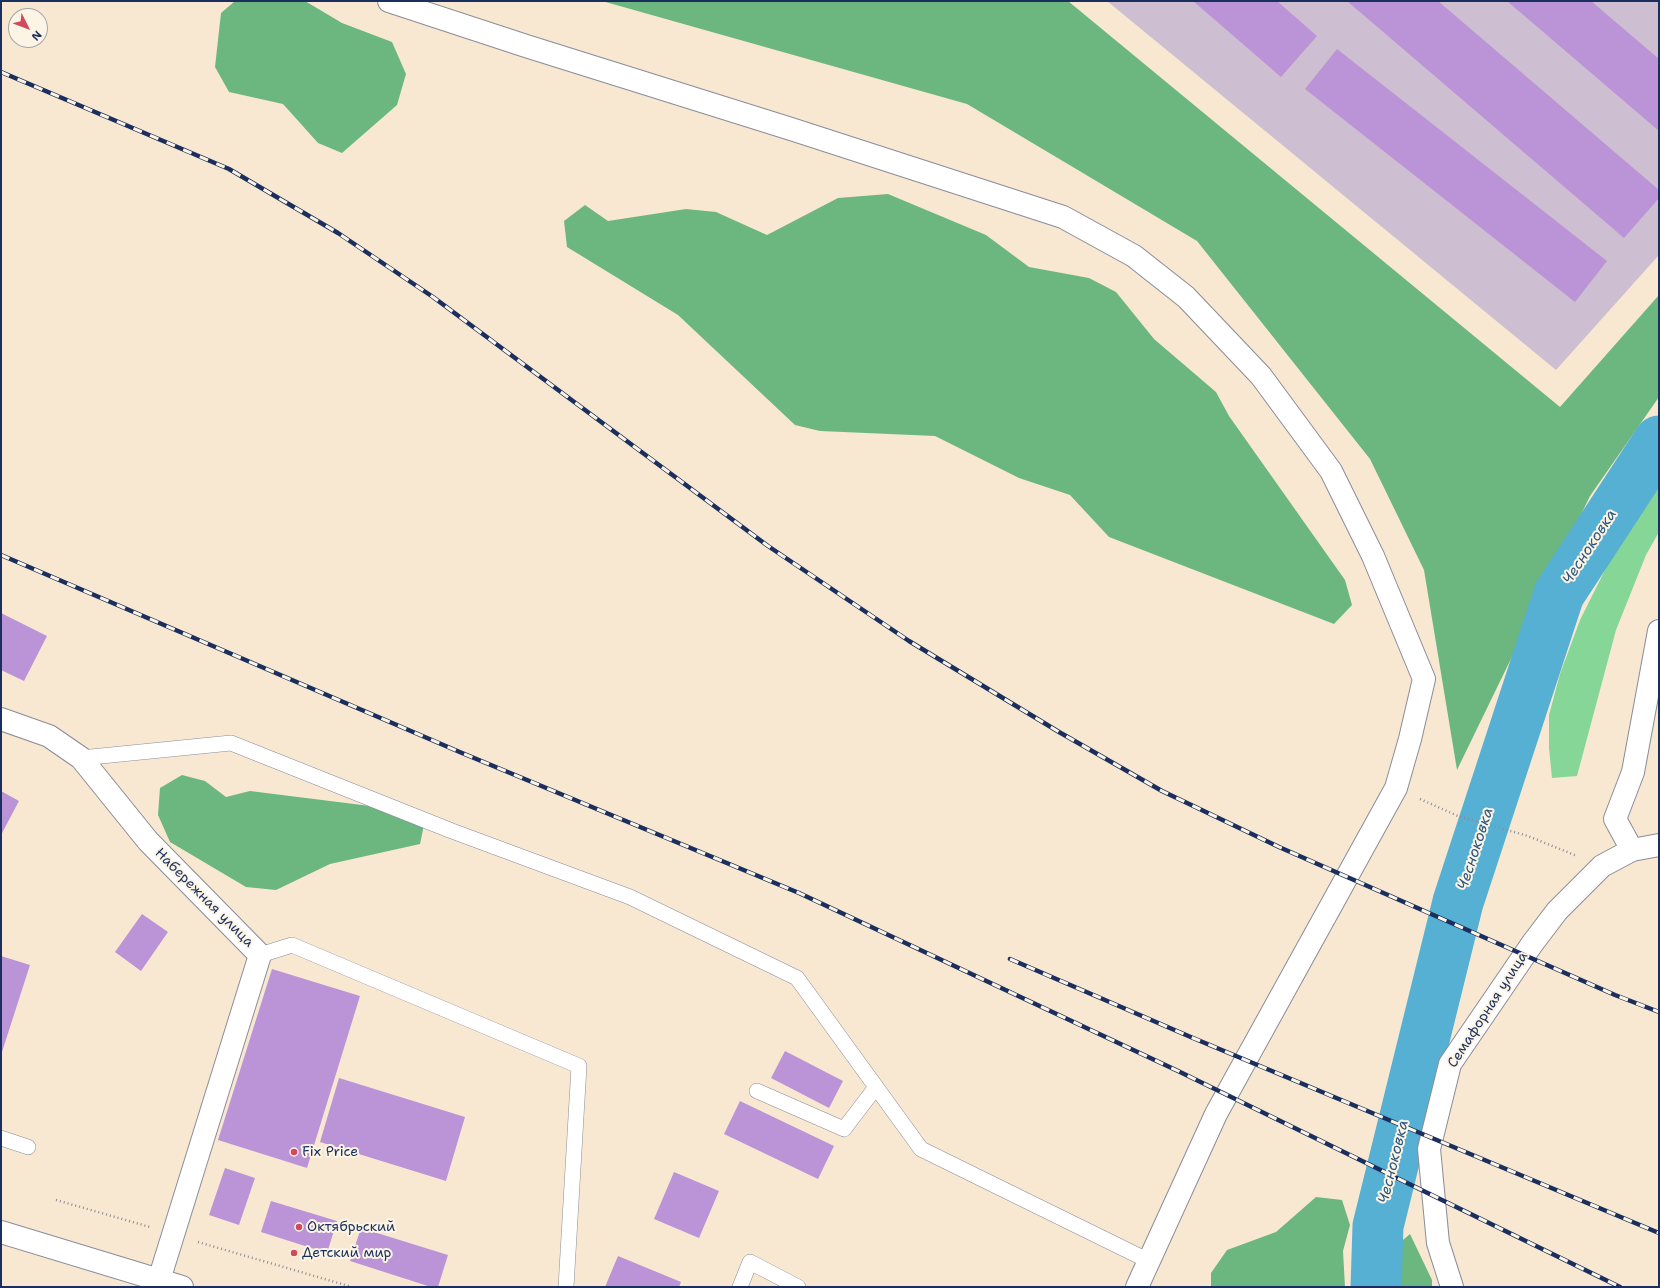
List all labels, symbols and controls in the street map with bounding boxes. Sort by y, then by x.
north arrow [8,8,48,48]
text: N [28,27,45,44]
water label: Чесноковка [1559,506,1621,588]
water label: Чесноковка [1454,806,1498,892]
street label: Набережная улица [151,845,257,951]
street label: Семафорная улица [1444,949,1532,1071]
water label: Чесноковка [1375,1118,1413,1206]
place label: Fix Price [302,1144,358,1160]
marker: Fix Price [289,1147,299,1157]
place label: Октябрьский [307,1219,395,1235]
marker: Октябрьский [294,1222,304,1232]
place label: Детский мир [302,1245,391,1261]
marker: Детский мир [289,1248,299,1258]

